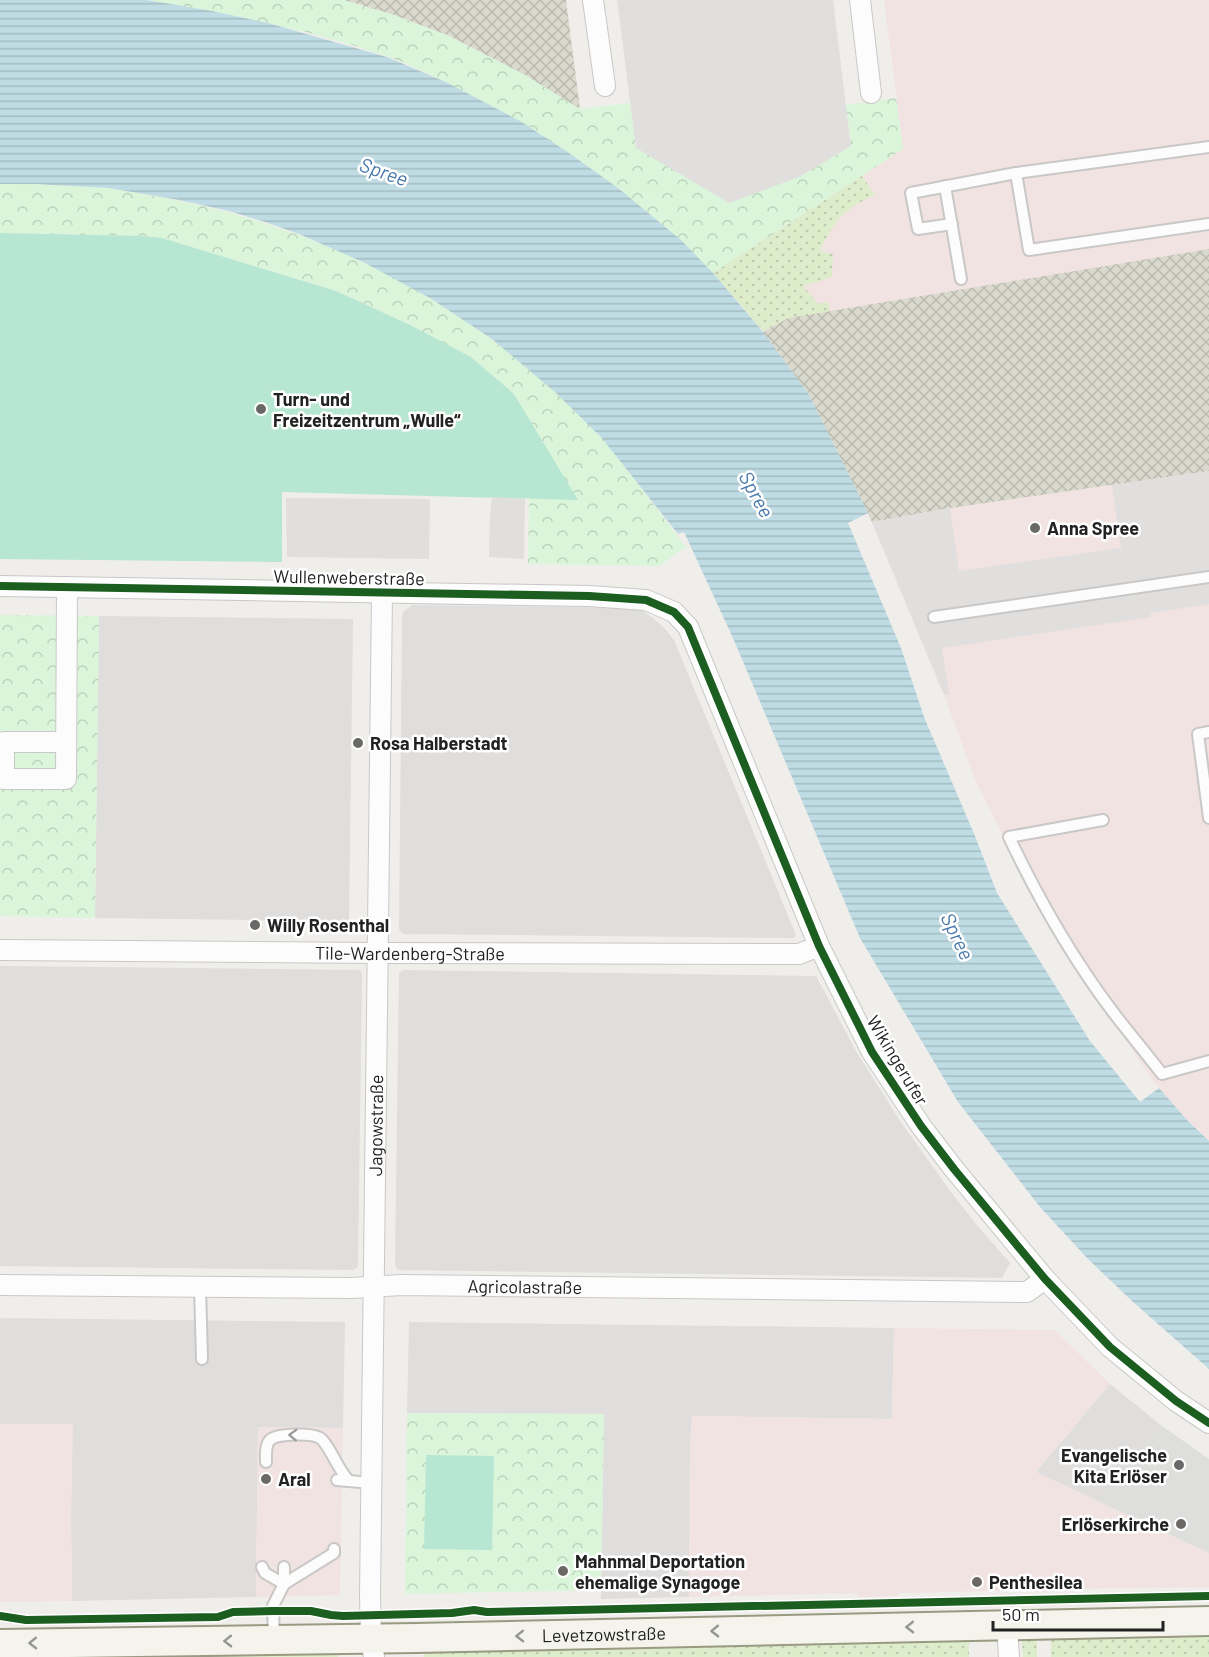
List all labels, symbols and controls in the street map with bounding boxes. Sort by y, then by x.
water label: Spree [357,152,411,190]
place label: Turn- und Freizeitzentrum „Wulle“ [273,388,461,431]
marker: Turn- und Freizeitzentrum „Wulle“ [254,402,268,416]
water label: Spree [734,466,780,522]
place label: Anna Spree [1047,517,1139,539]
marker: Anna Spree [1028,521,1042,535]
street label: Wullenweberstraße [273,565,425,589]
place label: Rosa Halberstadt [370,732,508,754]
marker: Rosa Halberstadt [351,736,365,750]
water label: Spree [936,908,980,964]
place label: Willy Rosenthal [267,914,389,936]
marker: Willy Rosenthal [248,918,262,932]
street label: Tile-Wardenberg-Straße [315,942,505,964]
street label: Wikingerufer [863,1011,934,1109]
street label: Jagowstraße [364,1074,387,1176]
street label: Agricolastraße [468,1275,582,1298]
one-way arrow [289,1428,298,1441]
place label: Evangelische Kita Erlöser [1061,1444,1167,1487]
marker: Evangelische Kita Erlöser [1172,1458,1186,1472]
place label: Aral [278,1468,311,1490]
marker: Aral [259,1472,273,1486]
place label: Erlöserkirche [1061,1513,1169,1535]
marker: Erlöserkirche [1174,1517,1188,1531]
place label: Mahnmal Deportation ehemalige Synagoge [575,1550,745,1593]
marker: Mahnmal Deportation ehemalige Synagoge [556,1564,570,1578]
place label: Penthesilea [989,1571,1083,1593]
marker: Penthesilea [970,1575,984,1589]
scale bar [993,1594,1162,1632]
text: 50 m [1002,1603,1040,1625]
one-way arrow [905,1621,914,1634]
street label: Levetzowstraße [542,1622,666,1646]
one-way arrow [710,1625,719,1638]
one-way arrow [515,1630,524,1642]
one-way arrow [224,1635,233,1647]
one-way arrow [29,1637,38,1649]

